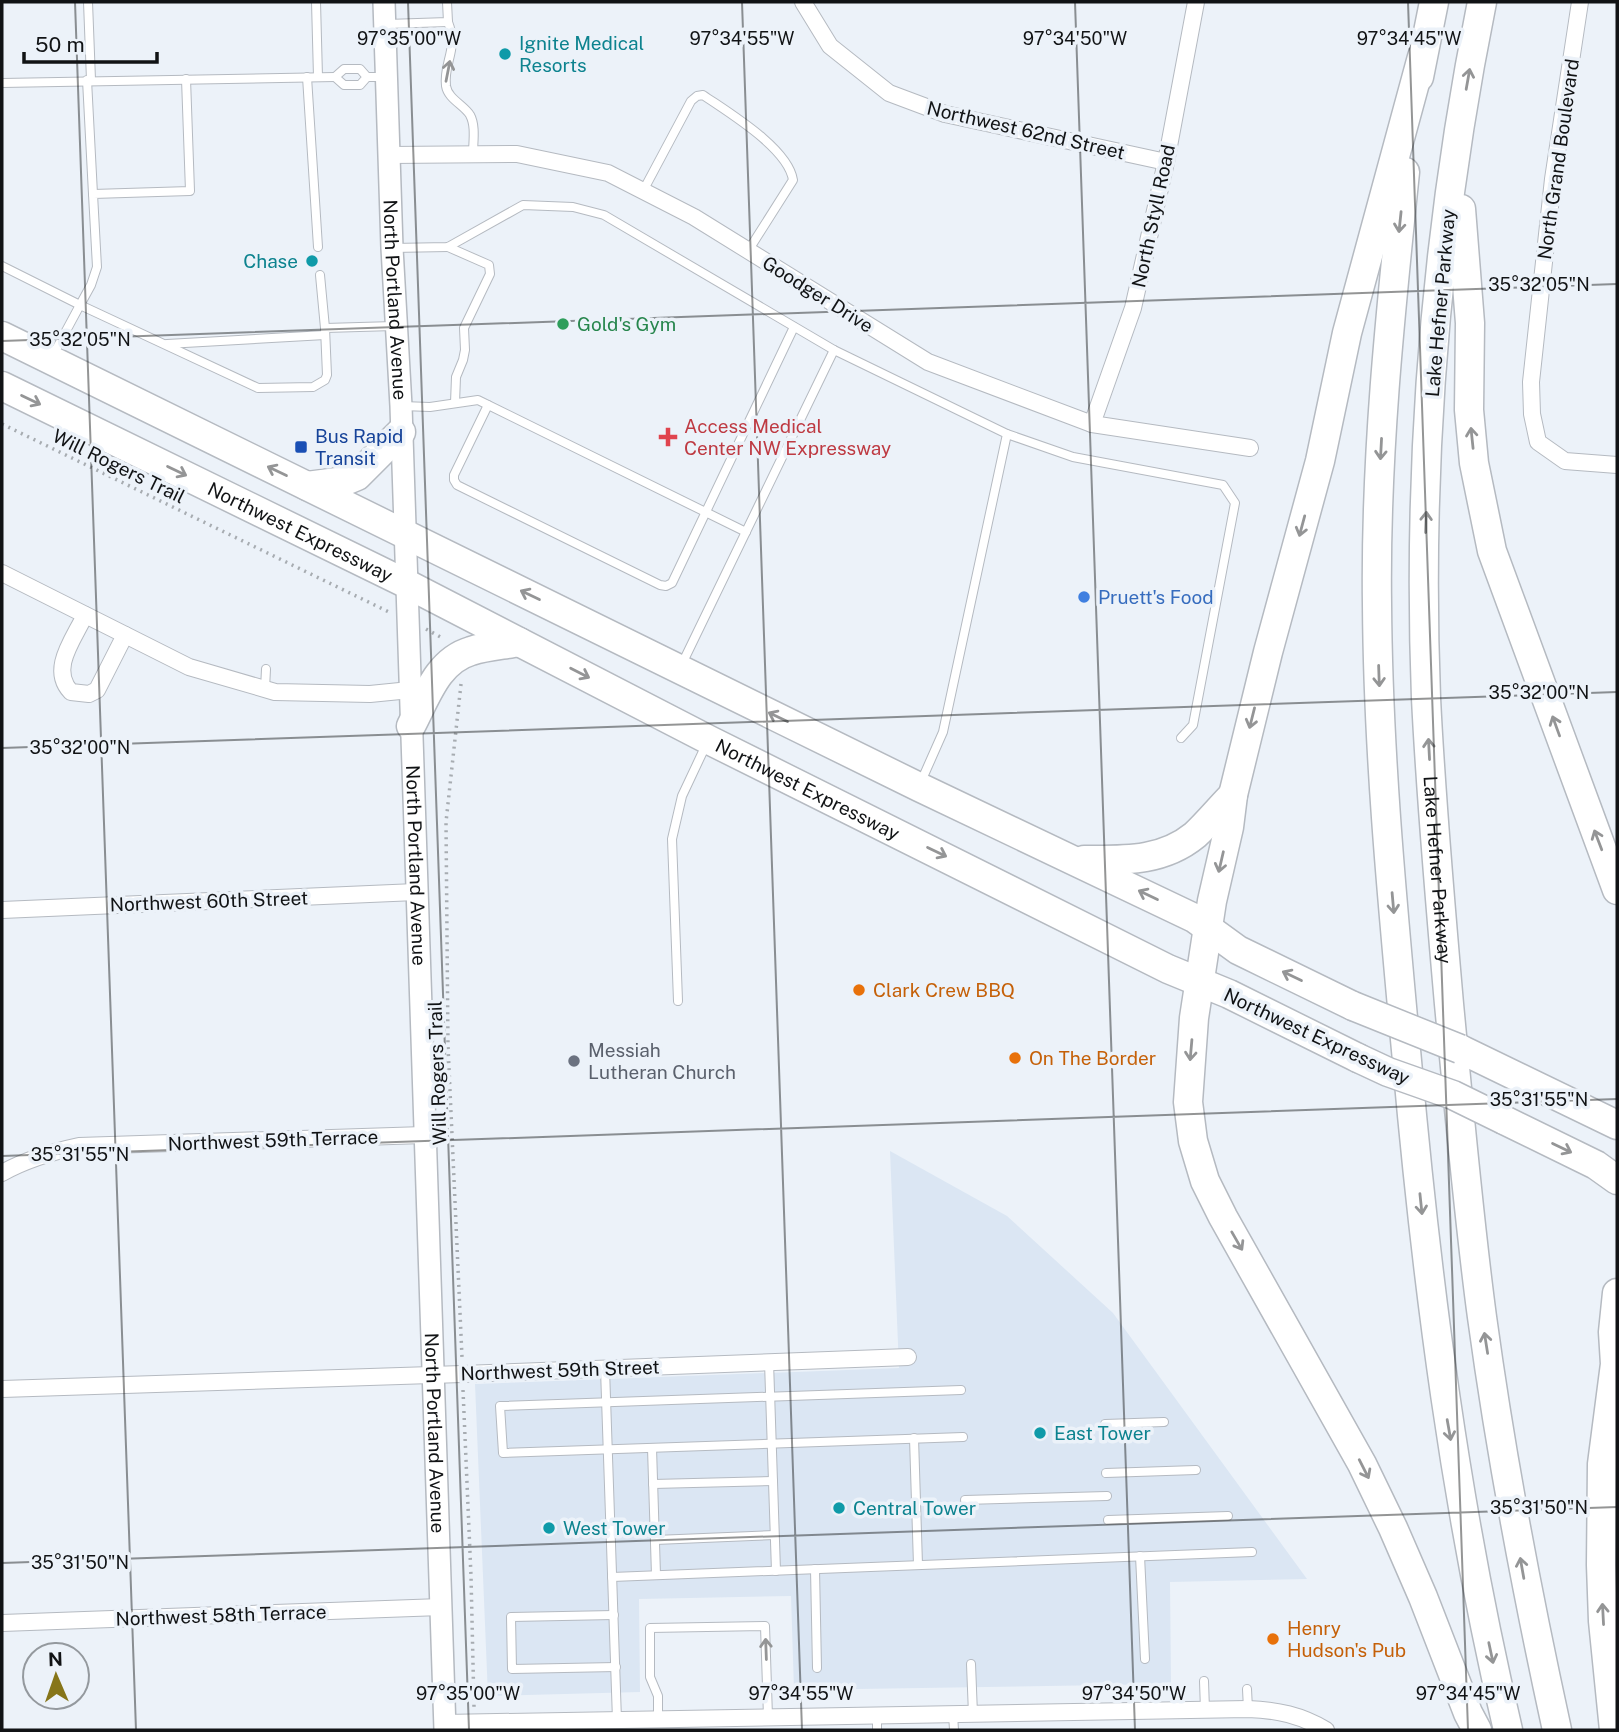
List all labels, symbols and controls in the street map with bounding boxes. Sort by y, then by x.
scale bar [24,21,158,65]
text: 97°35'00"W [357,28,461,49]
text: 97°34'55"W [689,28,795,49]
text: 97°34'50"W [1023,28,1127,49]
text: 97°34'45"W [1357,28,1461,49]
text: 50 m [35,32,85,57]
place label: Ignite Medical Resorts [519,32,644,76]
marker: Ignite Medical Resorts [497,46,513,62]
street label: North Grand Boulevard [1533,57,1583,261]
one-way arrow [442,60,455,83]
one-way arrow [1462,68,1475,91]
street label: Northwest 62nd Street [925,97,1127,163]
street label: North Styll Road [1127,142,1179,290]
street label: North Portland Avenue [379,199,412,401]
street label: Lake Hefner Parkway [1421,208,1459,398]
one-way arrow [1393,210,1406,233]
place label: Chase [243,250,298,272]
street label: Goodger Drive [759,251,877,337]
marker: Chase [304,253,320,269]
text: 35°32'05"N [1488,274,1590,295]
place label: Gold's Gym [577,313,676,335]
marker: Gold's Gym [555,316,571,332]
text: 35°32'05"N [29,329,131,350]
one-way arrow [20,394,41,408]
place label: Access Medical Center NW Expressway [684,415,891,459]
street label: Will Rogers Trail [49,424,189,508]
place label: Bus Rapid Transit [315,425,403,469]
marker: Access Medical Center NW Expressway [658,427,678,447]
one-way arrow [1465,427,1478,450]
one-way arrow [1374,437,1387,459]
marker: Bus Rapid Transit [293,439,309,455]
one-way arrow [267,464,288,477]
one-way arrow [166,465,187,479]
street label: Northwest Expressway [204,477,396,586]
one-way arrow [1419,511,1432,534]
one-way arrow [1295,515,1308,537]
place label: Pruett's Food [1098,586,1214,608]
one-way arrow [520,588,541,602]
marker: Pruett's Food [1076,589,1092,605]
one-way arrow [1372,664,1385,687]
one-way arrow [569,667,590,681]
text: 35°32'00"N [1489,682,1589,703]
one-way arrow [1245,706,1258,729]
one-way arrow [768,709,789,723]
one-way arrow [1549,715,1561,737]
street label: Northwest Expressway [712,734,903,844]
text: 35°32'00"N [30,737,130,758]
one-way arrow [1422,738,1435,761]
street label: North Portland Avenue [402,765,431,966]
street label: Lake Hefner Parkway [1420,775,1456,965]
one-way arrow [1591,829,1604,851]
one-way arrow [926,846,947,860]
one-way arrow [1214,850,1227,873]
street label: Northwest 60th Street [109,887,309,915]
one-way arrow [1138,888,1159,902]
one-way arrow [1387,891,1400,914]
one-way arrow [1282,969,1303,983]
place label: Clark Crew BBQ [873,979,1015,1001]
marker: Clark Crew BBQ [851,982,867,998]
street label: Northwest Expressway [1221,983,1413,1089]
street label: Will Rogers Trail [423,1000,451,1146]
one-way arrow [1184,1038,1197,1060]
place label: Messiah Lutheran Church [588,1039,736,1083]
place label: On The Border [1029,1047,1156,1069]
marker: On The Border [1007,1050,1023,1066]
marker: Messiah Lutheran Church [566,1053,582,1069]
text: 35°31'55"N [1490,1089,1588,1110]
street label: Northwest 59th Terrace [167,1125,379,1155]
one-way arrow [1551,1142,1572,1155]
text: 35°31'55"N [31,1144,129,1165]
one-way arrow [1415,1192,1428,1215]
one-way arrow [1230,1231,1244,1251]
street label: North Portland Avenue [421,1332,449,1534]
one-way arrow [1479,1332,1492,1355]
street label: Northwest 59th Street [460,1356,660,1384]
one-way arrow [1443,1418,1457,1441]
place label: East Tower [1054,1422,1151,1444]
marker: East Tower [1032,1425,1048,1441]
one-way arrow [1358,1458,1372,1479]
place label: Central Tower [853,1497,976,1519]
text: 35°31'50"N [1490,1497,1588,1518]
marker: Central Tower [831,1500,847,1516]
place label: West Tower [563,1517,666,1539]
marker: West Tower [541,1520,557,1536]
text: 35°31'50"N [31,1552,129,1573]
one-way arrow [1515,1557,1528,1580]
street label: Northwest 58th Terrace [115,1600,327,1630]
one-way arrow [1596,1602,1609,1625]
place label: Henry Hudson's Pub [1287,1617,1406,1661]
marker: Henry Hudson's Pub [1265,1631,1281,1647]
one-way arrow [759,1638,772,1661]
north arrow [21,1641,91,1711]
one-way arrow [1485,1641,1499,1664]
text: N [48,1648,63,1670]
text: 97°35'00"W [416,1683,520,1704]
text: 97°34'55"W [748,1683,854,1704]
text: 97°34'50"W [1082,1683,1186,1704]
text: 97°34'45"W [1416,1683,1520,1704]

